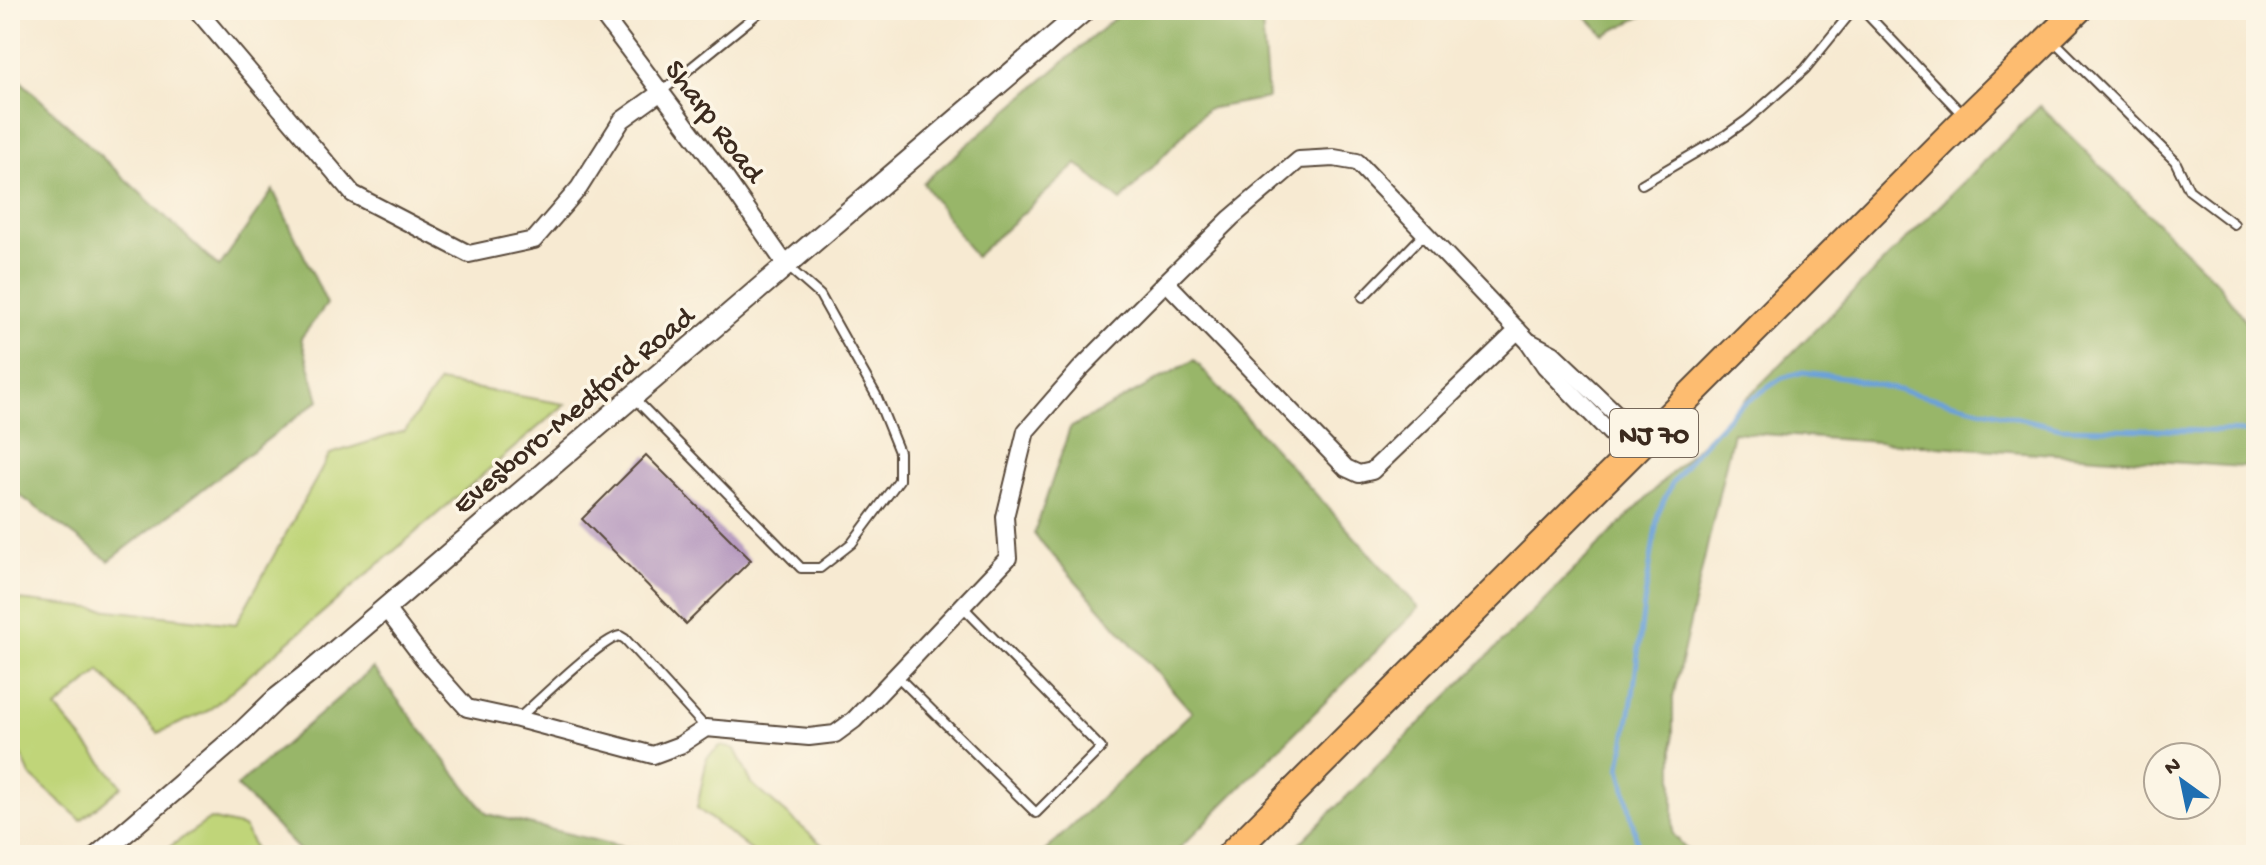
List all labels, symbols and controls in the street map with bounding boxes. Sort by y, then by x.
street label: Sharp Road [655,54,771,193]
street label: Evesboro-Medford Road [447,299,705,524]
road number: NJ 70 [1610,409,1698,457]
north arrow [2142,741,2222,821]
text: N [2160,753,2186,782]

